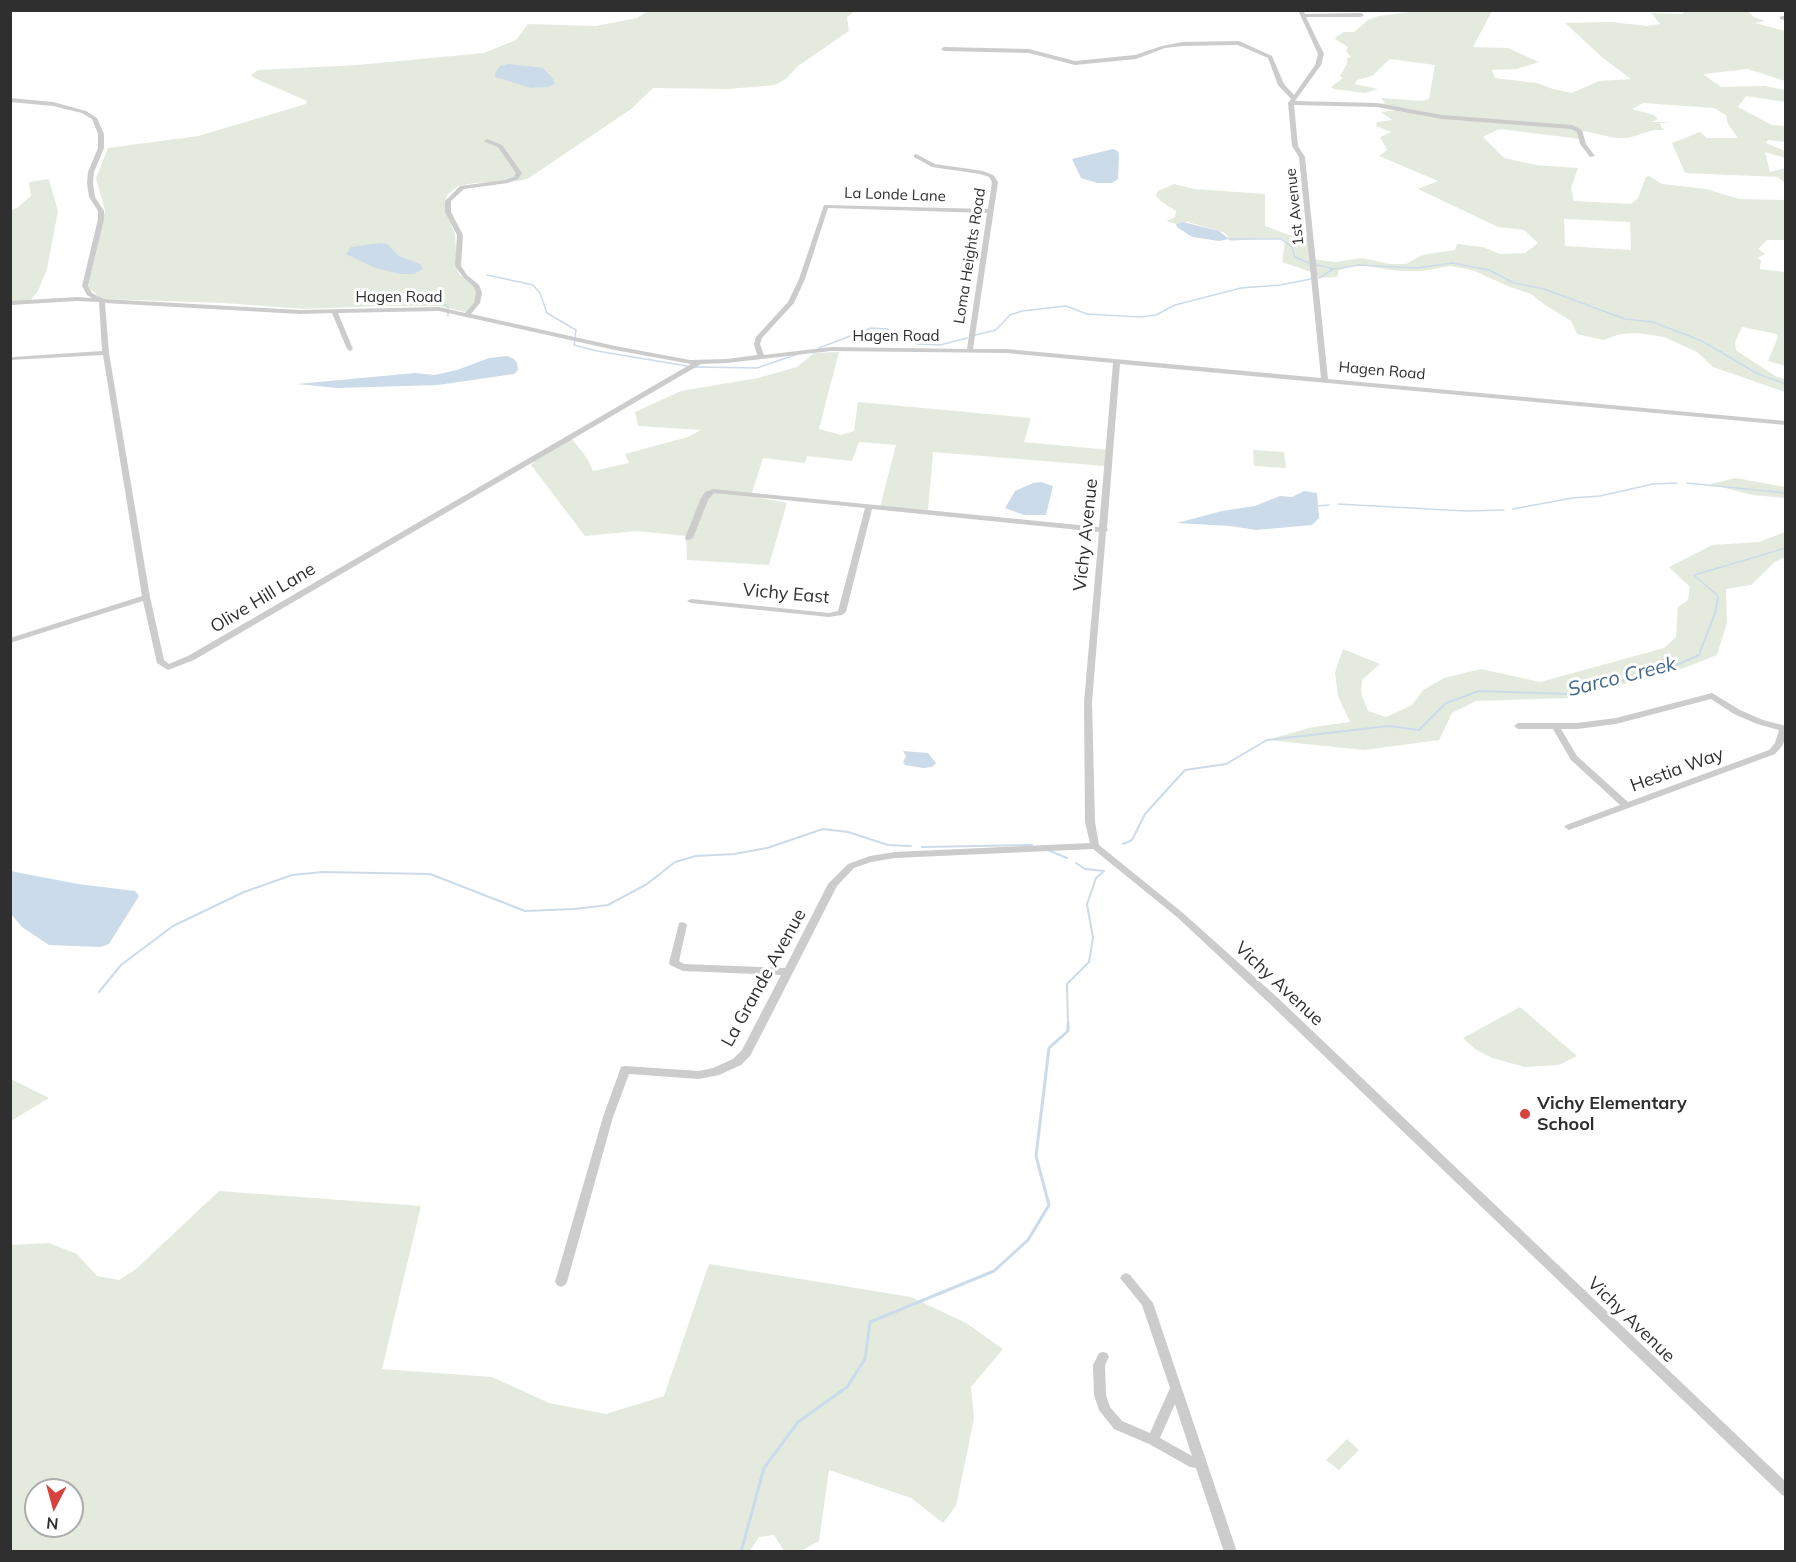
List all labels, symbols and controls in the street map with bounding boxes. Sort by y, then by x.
street label: 1st Avenue [1282,167,1308,247]
street label: La Londe Lane [844,184,946,206]
street label: Loma Heights Road [950,187,990,325]
street label: Hagen Road [355,288,443,306]
street label: Hagen Road [852,327,940,345]
street label: Hagen Road [1338,358,1426,384]
street label: Vichy Avenue [1069,478,1103,592]
street label: Olive Hill Lane [207,558,319,638]
street label: Vichy East [742,579,830,609]
water label: Sarco Creek [1565,652,1679,702]
street label: Hestia Way [1627,743,1727,797]
street label: La Grande Avenue [717,905,811,1051]
street label: Vichy Avenue [1230,938,1328,1030]
place label: Vichy Elementary School [1537,1093,1687,1136]
marker: Vichy Elementary School [1518,1107,1532,1121]
street label: Vichy Avenue [1583,1273,1679,1367]
north arrow [24,1478,84,1538]
text: N [45,1513,59,1534]

